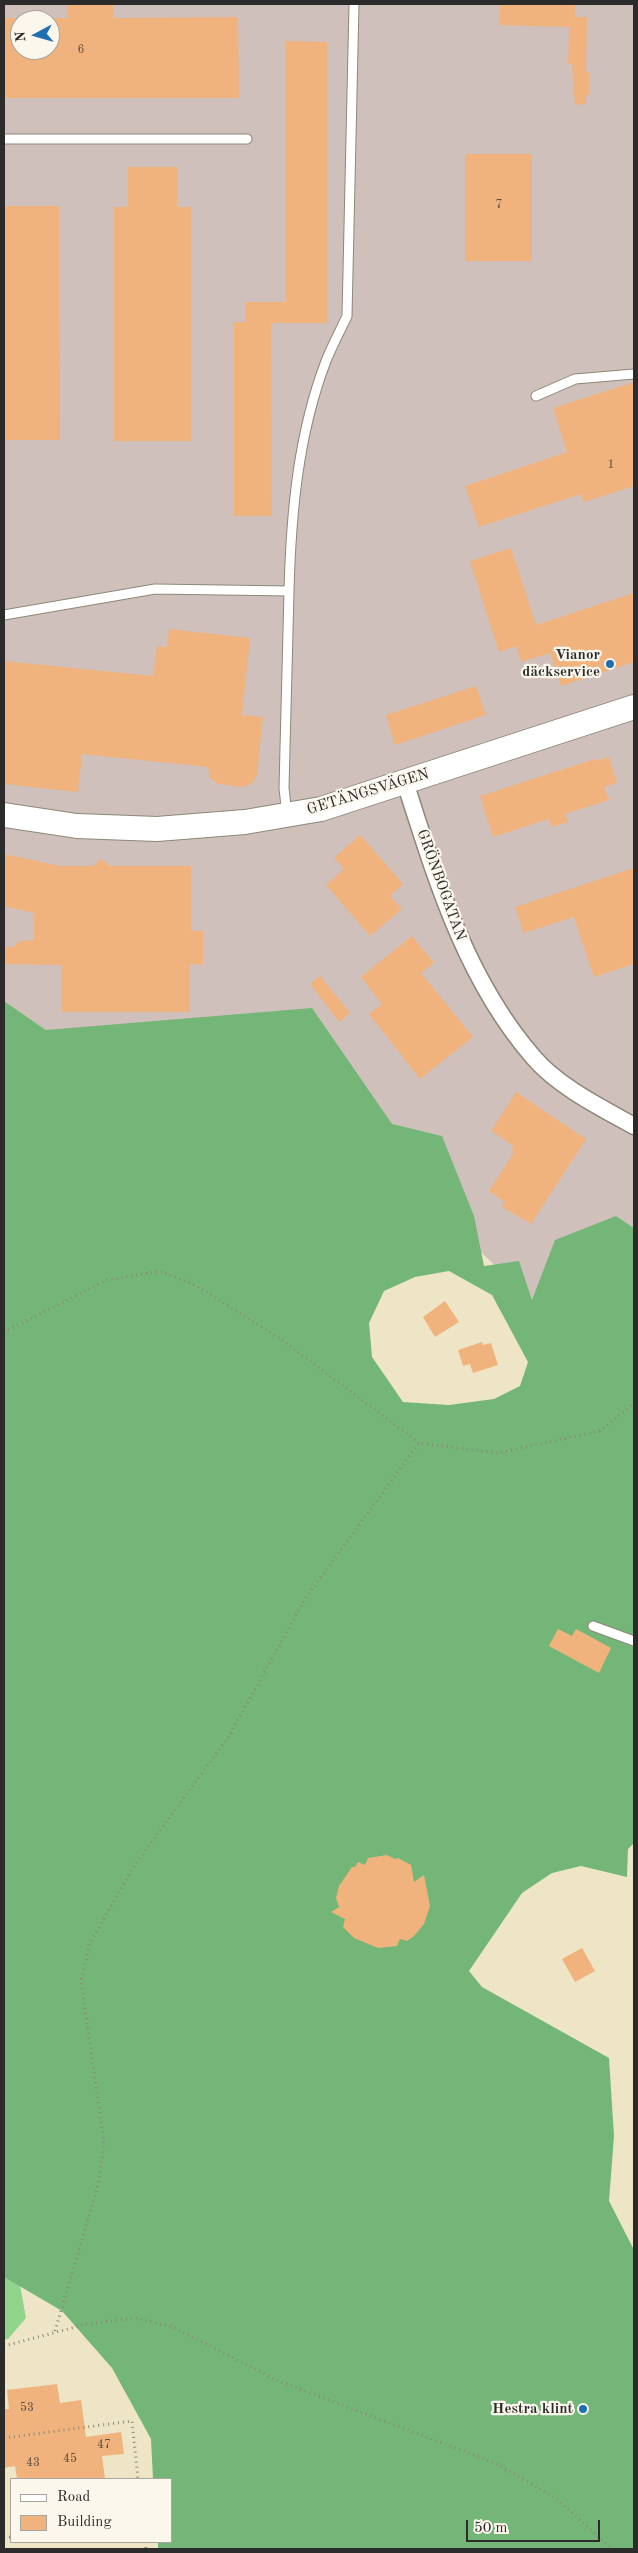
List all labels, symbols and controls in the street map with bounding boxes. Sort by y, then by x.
north arrow [10,10,60,60]
text: N [14,30,29,43]
house number: 6 [78,43,84,57]
house number: 7 [496,198,502,212]
house number: 1 [608,458,614,472]
place label: Vianor däckservice [522,646,600,681]
marker: Vianor däckservice [604,658,616,670]
street label: GETÄNGSVÄGEN [305,765,431,819]
street label: GRÖNBOGATAN [412,827,470,943]
place label: Hestra klint [492,2400,573,2418]
house number: 53 [20,2401,34,2415]
marker: Hestra klint [577,2403,589,2415]
house number: 47 [97,2438,111,2452]
house number: 45 [63,2452,77,2466]
house number: 43 [26,2456,40,2470]
legend [10,2478,172,2543]
text: Road [57,2490,90,2505]
scale bar [468,2510,602,2542]
text: Building [57,2515,112,2530]
text: 50 m [474,2521,508,2536]

